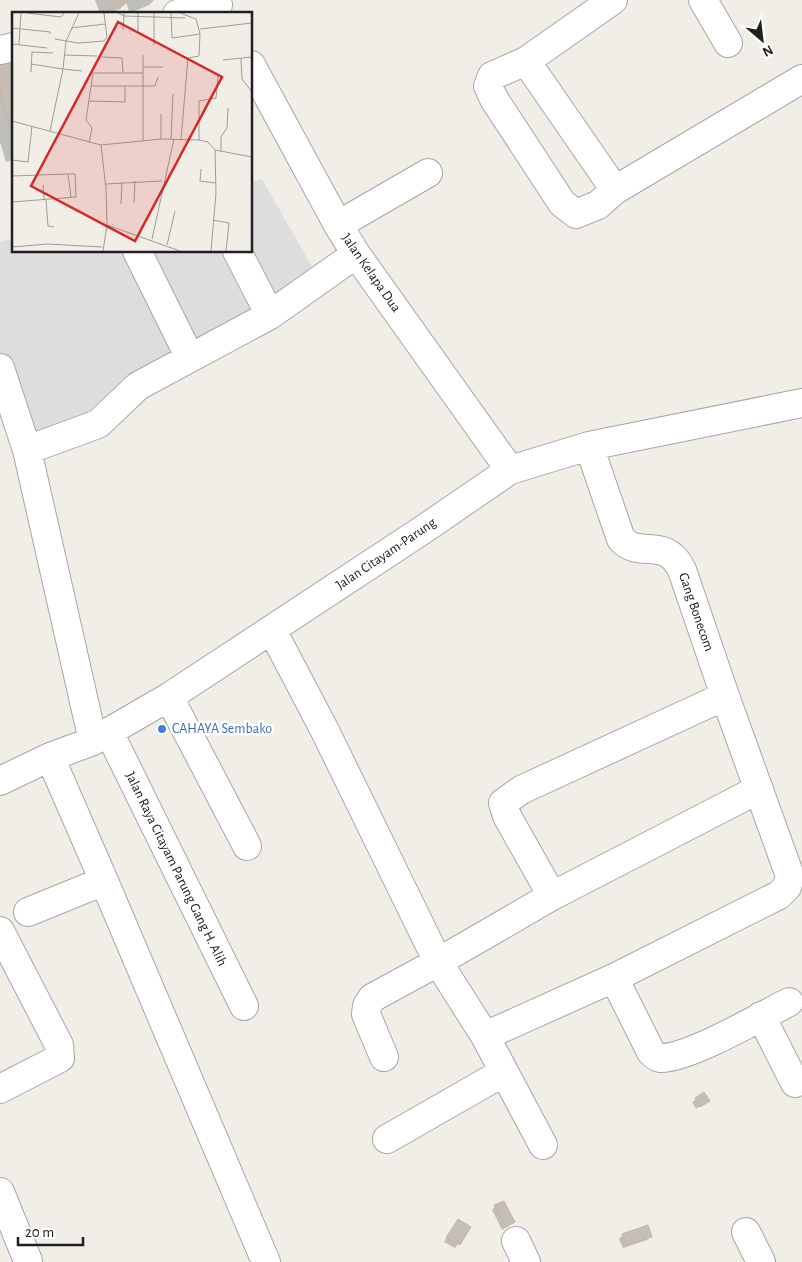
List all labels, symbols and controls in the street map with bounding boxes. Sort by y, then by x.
inset map [12,12,252,252]
north arrow [737,15,787,65]
text: N [760,42,775,59]
street label: Jalan Kelapa Dua [339,231,403,315]
street label: Jalan Citayam-Parung [333,515,439,593]
street label: Gang Bonecom [676,571,716,653]
place label: CAHAYA Sembako [172,722,272,736]
marker: CAHAYA Sembako [156,723,168,735]
street label: Jalan Raya Citayam Parung Gang H. Alih [123,770,229,968]
scale bar [18,1214,82,1246]
text: 20 m [25,1225,54,1240]

